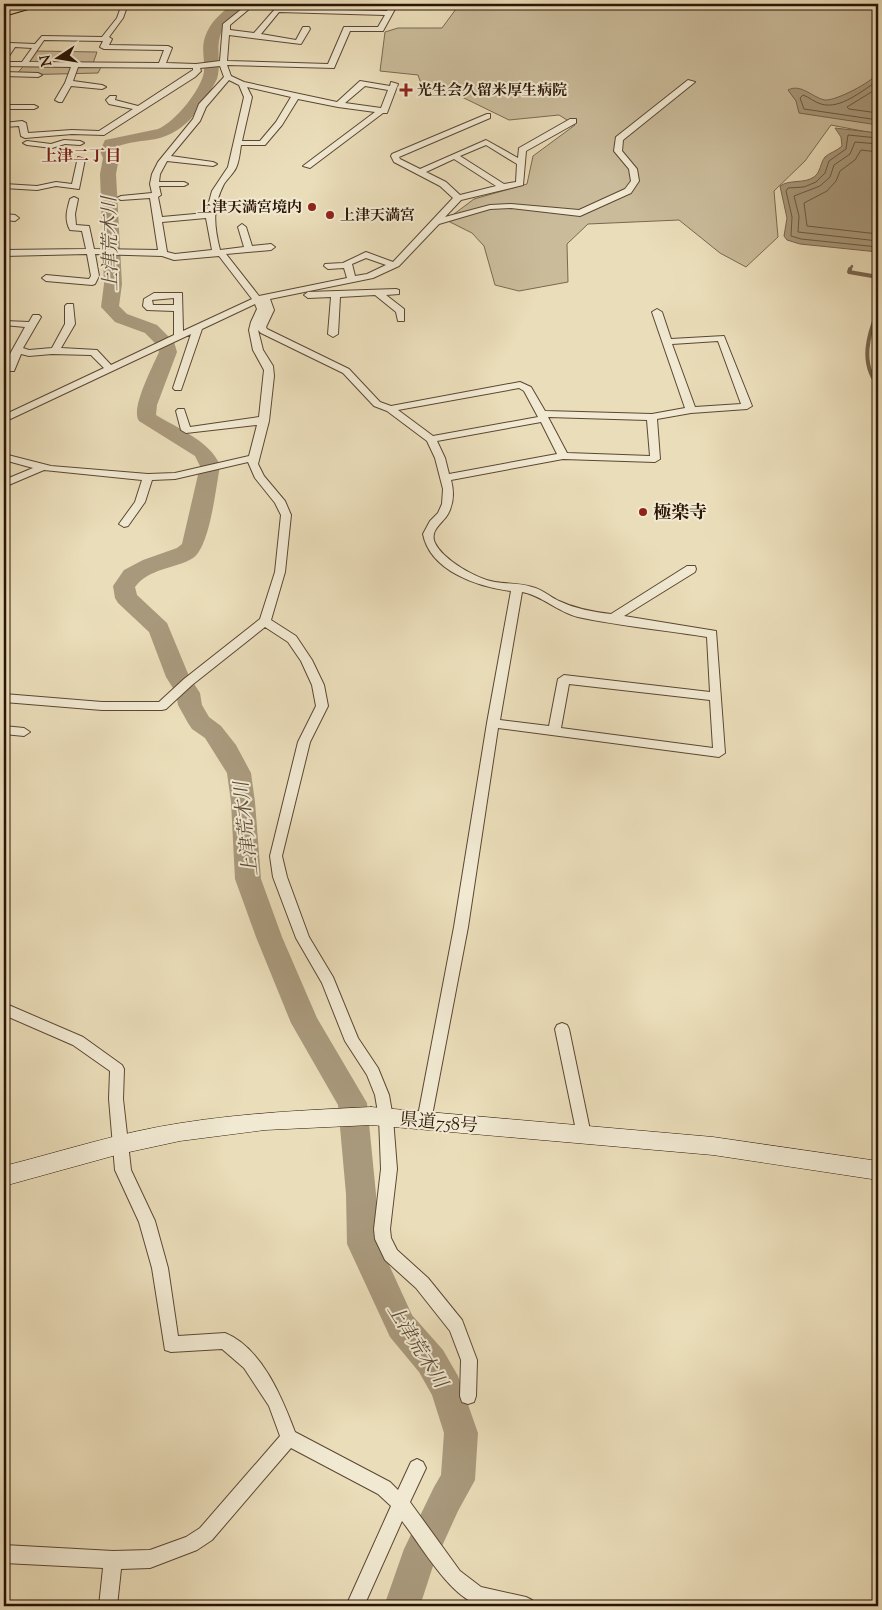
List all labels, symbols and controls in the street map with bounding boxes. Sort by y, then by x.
north arrow [32,32,82,82]
text: N [36,53,58,68]
place label: 光生会久留米厚生病院 [417,81,567,102]
marker: 光生会久留米厚生病院 [399,83,413,97]
district label: 上津二丁目 [41,146,121,169]
water label: 上津荒木川 [97,194,126,292]
place label: 上津天満宮境内 [197,198,302,219]
marker: 上津天満宮境内 [306,201,318,213]
place label: 上津天満宮 [340,206,415,227]
marker: 上津天満宮 [324,209,336,221]
place label: 極楽寺 [653,501,707,527]
marker: 極楽寺 [637,506,649,518]
water label: 上津荒木川 [229,778,266,877]
street label: 県道758号 [399,1108,479,1140]
water label: 上津荒木川 [379,1299,454,1395]

